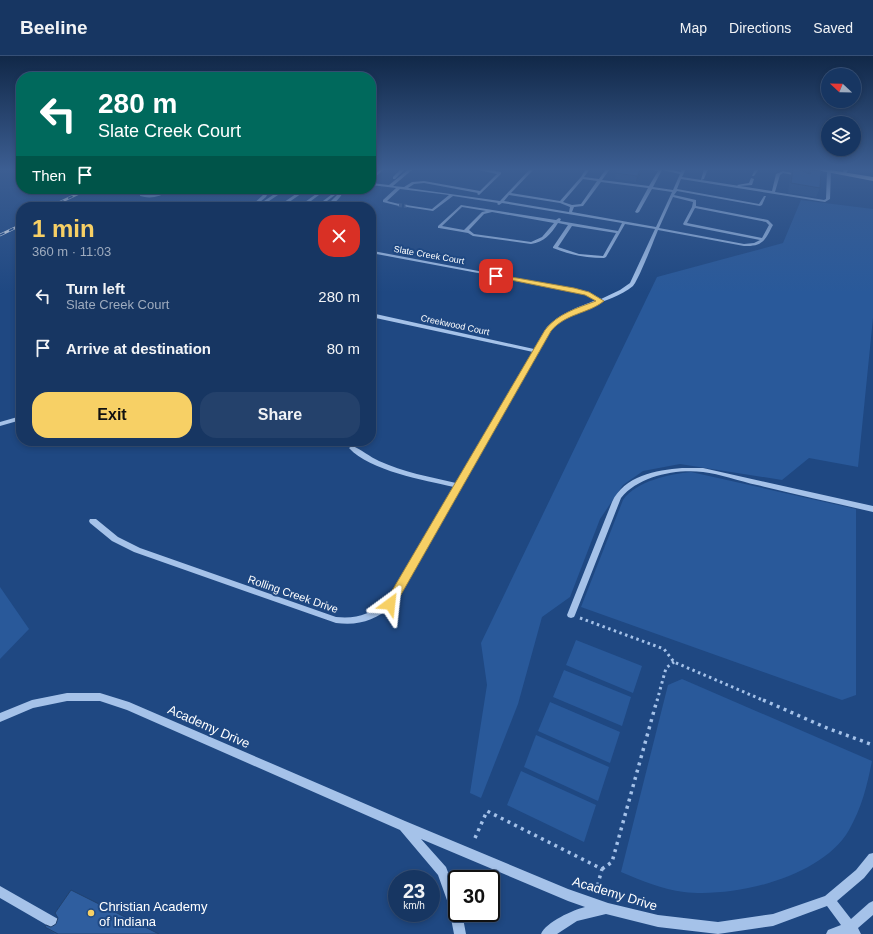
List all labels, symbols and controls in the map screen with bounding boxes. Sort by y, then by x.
text: Beeline [20,17,88,38]
text: Map [680,20,707,36]
text: Directions [729,20,791,36]
text: Saved [813,20,853,36]
north arrow [821,68,861,108]
map controls [821,68,861,156]
icon: left [32,88,84,140]
text: 280 m [98,88,177,119]
button: layers [821,116,861,156]
text: Slate Creek Court [98,121,241,141]
icon: arrive [74,164,96,186]
text: Then [32,167,66,184]
text: 1 min [32,215,95,242]
button: close [318,215,360,257]
text: 360 m · 11:03 [32,244,111,259]
street label: Slate Creek Court [393,244,466,266]
pin [479,259,513,293]
icon: arrive [485,265,507,287]
text: Turn left [66,280,125,297]
icon: left [32,285,54,307]
text: 280 m [318,288,360,305]
text: Slate Creek Court [66,297,169,312]
street label: Creekwood Court [420,313,491,337]
icon: arrive [32,337,54,359]
text: Arrive at destination [66,340,211,357]
text: 80 m [327,340,360,357]
button: Exit [32,392,192,438]
button: Share [200,392,360,438]
street label: Rolling Creek Drive [246,573,340,615]
position arrow [369,583,411,625]
street label: Academy Drive [165,702,252,751]
speed limit sign: 30 [448,870,500,922]
street label: Academy Drive [571,873,659,914]
text: 23 [403,880,425,902]
place label: Christian Academy of Indiana [99,899,208,929]
text: km/h [403,900,425,911]
marker: Christian Academy of Indiana [86,908,96,918]

